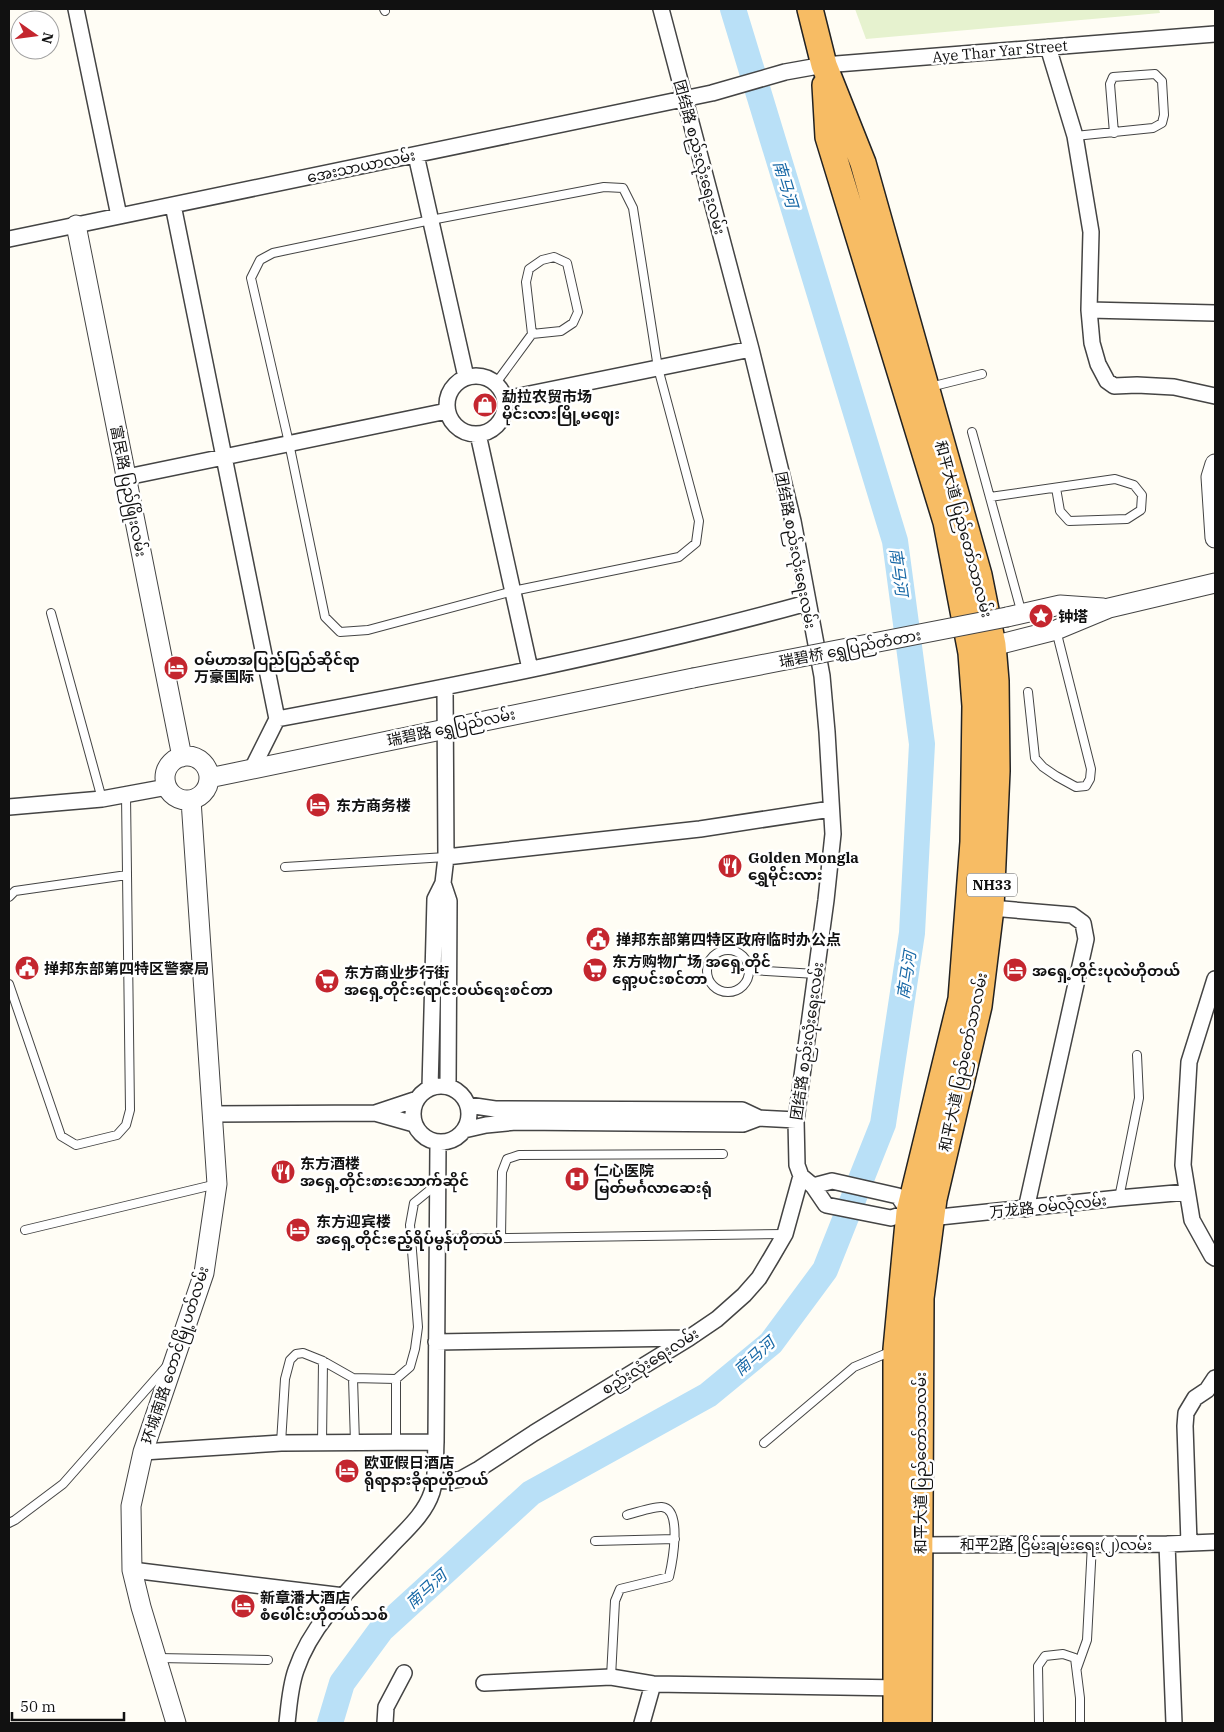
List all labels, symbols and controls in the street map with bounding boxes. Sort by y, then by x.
north arrow [10,10,60,60]
text: N [38,31,58,46]
street label: Aye Thar Yar Street [932,36,1068,66]
street label: 团结路 စည်းလုံးရေးလမ်း [667,78,730,237]
street label: အေးသာယာလမ်း [305,145,417,187]
water label: 南马河 [769,158,803,213]
place label: 勐拉农贸市场 မိုင်းလားမြို့မဈေး [502,387,620,426]
shop icon: 勐拉农贸市场 မိုင်းလားမြို့မဈေး [472,392,498,418]
street label: 富民路 ပြည်ဖြိုးလမ်း [104,424,151,559]
street label: 和平大道 ပြည်တော်သာလမ်း [928,438,997,620]
street label: 团结路 စည်းလုံးရေးလမ်း [769,470,821,631]
water label: 南马河 [886,547,913,600]
place icon: 钟塔 [1028,603,1054,629]
place label: 钟塔 [1058,607,1088,626]
street label: 瑞碧桥 ရွှေပြည်တံတား [777,625,923,674]
place label: ဝမ်ဟာအပြည်ပြည်ဆိုင်ရာ 万豪国际 [194,650,360,686]
hotel icon: ဝမ်ဟာအပြည်ပြည်ဆိုင်ရာ 万豪国际 [163,655,189,681]
street label: 瑞碧路 ရွှေပြည်လမ်း [385,704,517,753]
hotel icon: 东方商务楼 [305,792,331,818]
place label: 东方商务楼 [336,796,411,815]
place label: Golden Mongla ရွှေမိုင်းလား [748,848,859,887]
restaurant icon: Golden Mongla ရွှေမိုင်းလား [717,853,743,879]
road number: NH33 [967,874,1017,896]
public building icon: 掸邦东部第四特区政府临时办公点 [585,926,611,952]
place label: 掸邦东部第四特区政府临时办公点 [616,930,841,949]
water label: 南马河 [892,947,920,1000]
place label: 东方购物广场 အရှေ့တိုင် ရှော့ပင်းစင်တာ [612,952,771,991]
public building icon: 掸邦东部第四特区警察局 [14,955,40,981]
supermarket icon: 东方购物广场 အရှေ့တိုင် ရှော့ပင်းစင်တာ [582,957,608,983]
hotel icon: အရှေ့တိုင်းပုလဲဟိုတယ် [1002,957,1028,983]
place label: 掸邦东部第四特区警察局 [44,959,209,978]
street label: 团结路 စည်းလုံးရေးလမ်း [786,961,830,1122]
place label: အရှေ့တိုင်းပုလဲဟိုတယ် [1032,961,1180,983]
place label: 东方商业步行街 အရှေ့တိုင်းရောင်းဝယ်ရေးစင်တာ [344,963,553,1002]
supermarket icon: 东方商业步行街 အရှေ့တိုင်းရောင်းဝယ်ရေးစင်တာ [314,968,340,994]
street label: 和平大道 ပြည်တော်သာလမ်း [935,971,994,1154]
place label: 东方酒楼 အရှေ့တိုင်းစားသောက်ဆိုင် [300,1154,469,1193]
restaurant icon: 东方酒楼 အရှေ့တိုင်းစားသောက်ဆိုင် [270,1159,296,1185]
place label: 仁心医院 မြတ်မင်္ဂလာဆေးရုံ [594,1161,712,1200]
hospital icon: 仁心医院 မြတ်မင်္ဂလာဆေးရုံ [564,1166,590,1192]
street label: 万龙路 ဝမ်လုံလမ်း [988,1190,1108,1225]
place label: 东方迎宾楼 အရှေ့တိုင်းဧည့်ရိပ်မွန်ဟိုတယ် [316,1212,503,1251]
hotel icon: 东方迎宾楼 အရှေ့တိုင်းဧည့်ရိပ်မွန်ဟိုတယ် [285,1217,311,1243]
street label: 环城南路 တောင်မြို့ပတ်လမ်း [137,1264,216,1447]
street label: စည်းလုံးရေးလမ်း [598,1324,704,1401]
water label: 南马河 [729,1331,781,1379]
street label: 和平大道 ပြည်တော်သာလမ်း [911,1372,933,1554]
place label: 欧亚假日酒店 ရိုရာနားခိုရာဟိုတယ် [364,1453,488,1492]
hotel icon: 欧亚假日酒店 ရိုရာနားခိုရာဟိုတယ် [334,1458,360,1484]
street label: 和平2路 ငြိမ်းချမ်းရေး(၂)လမ်း [960,1535,1152,1557]
water label: 南马河 [401,1564,453,1612]
place label: 新章潘大酒店 စံဖေါင်းဟိုတယ်သစ် [260,1588,388,1627]
hotel icon: 新章潘大酒店 စံဖေါင်းဟိုတယ်သစ် [230,1593,256,1619]
scale bar [12,1690,125,1722]
text: 50 m [20,1697,56,1716]

